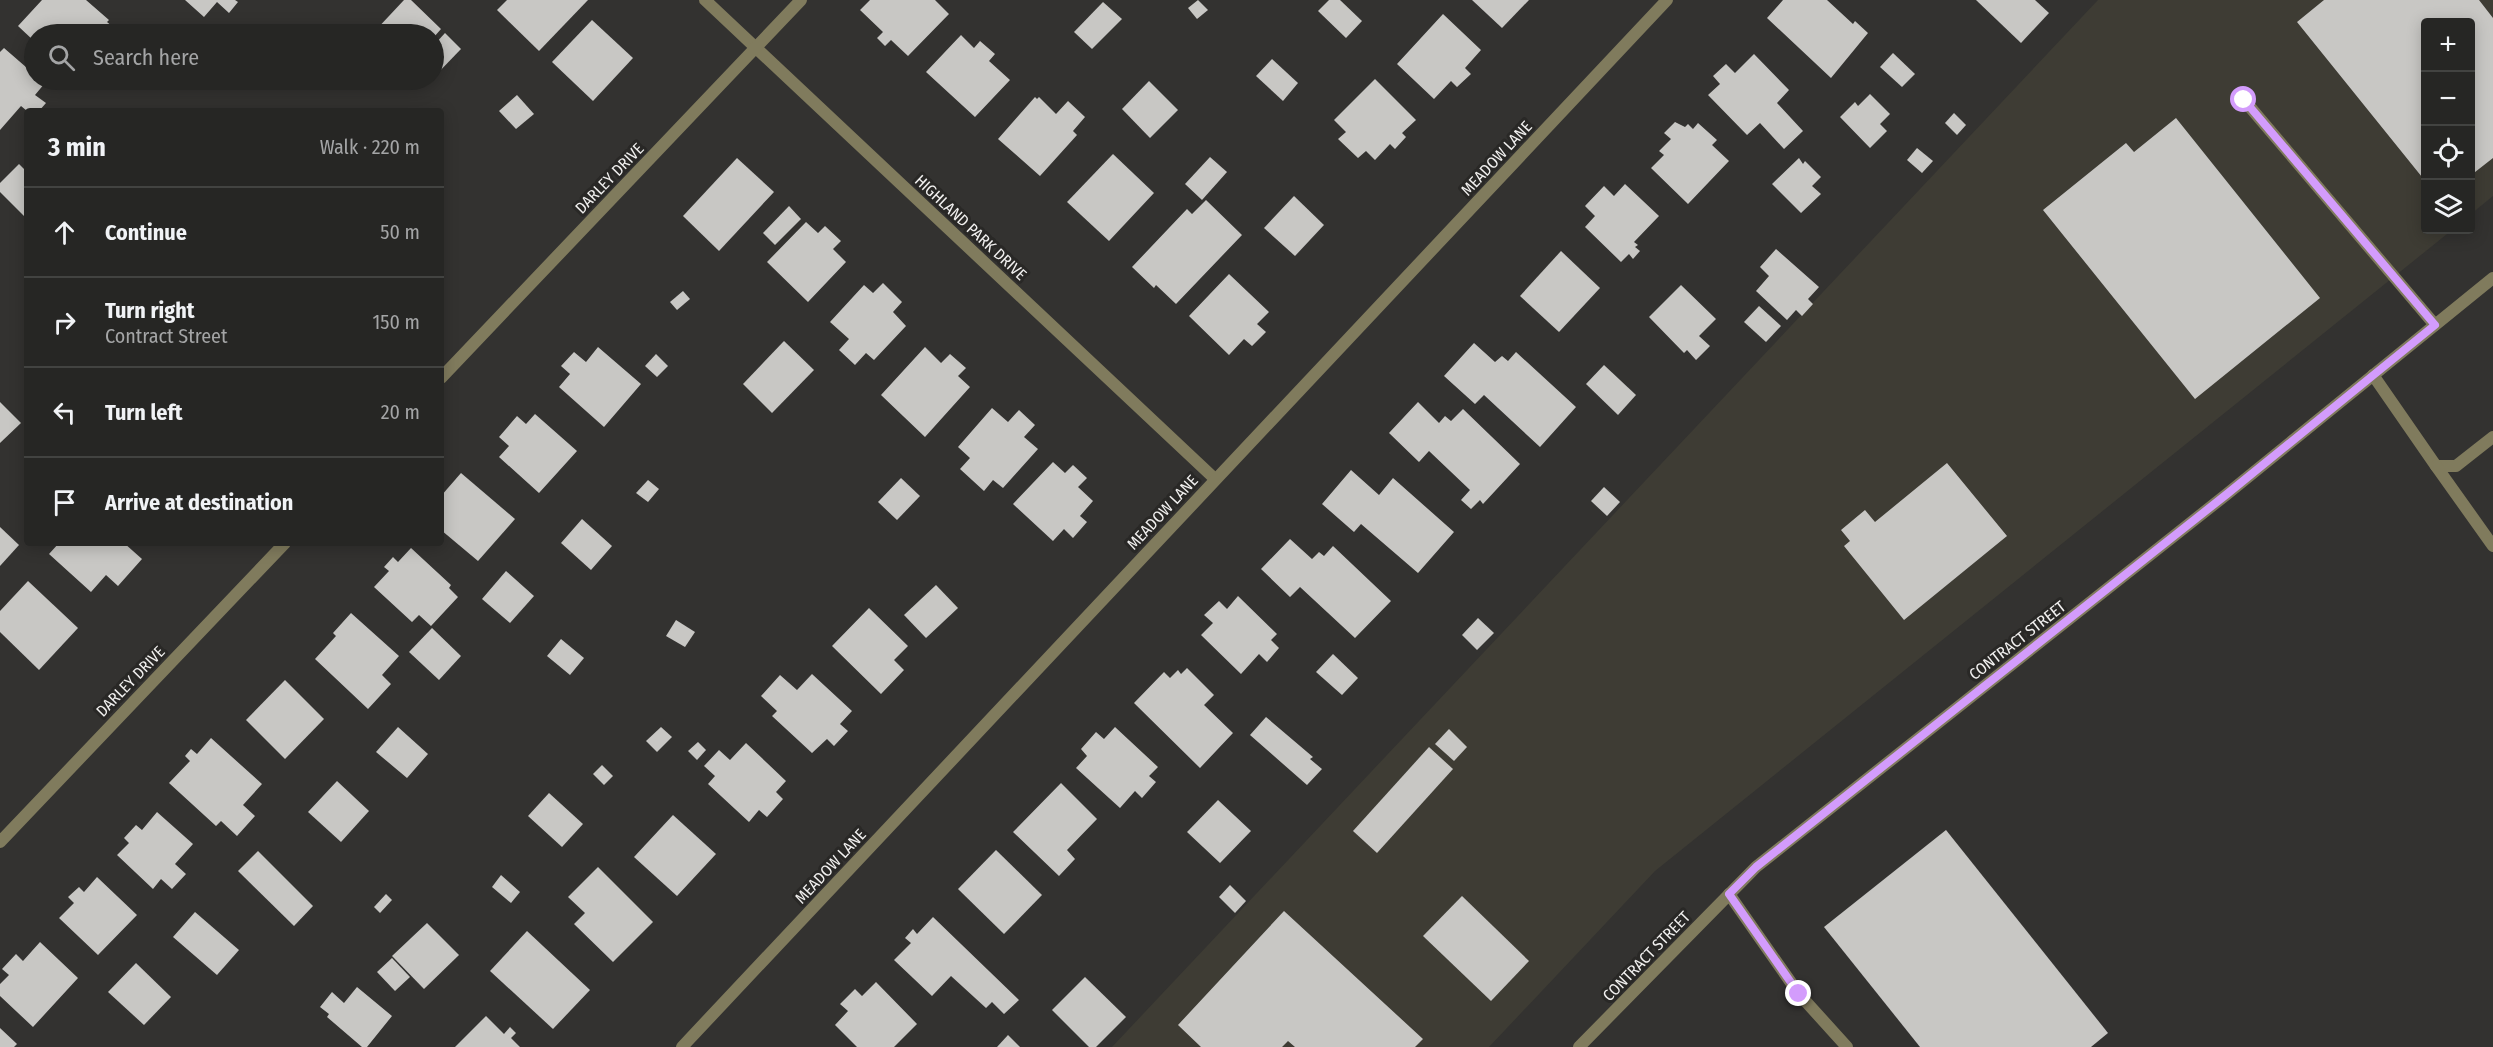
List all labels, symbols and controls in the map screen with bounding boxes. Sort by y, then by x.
map controls [2421,18,2475,234]
button: + [2421,18,2475,72]
search box [24,24,444,90]
icon: search [45,41,78,74]
text: Search here [93,44,199,71]
button: − [2421,72,2475,126]
route start [2230,86,2256,112]
street label: MEADOW LANE [1457,117,1536,200]
button: locate [2421,126,2475,180]
text: 3 min [48,132,106,163]
text: Walk · 220 m [320,135,420,159]
street label: DARLEY DRIVE [571,139,648,217]
street label: HIGHLAND PARK DRIVE [911,171,1030,284]
button: layers [2421,180,2475,234]
icon: ahead [48,216,81,249]
text: Continue [105,219,187,246]
text: 50 m [380,220,420,244]
text: Turn right [105,297,194,324]
icon: right [48,306,81,339]
text: 150 m [373,310,420,334]
text: Contract Street [105,324,228,348]
icon: left [48,396,81,429]
text: Turn left [105,399,183,426]
text: 20 m [381,400,420,424]
street label: MEADOW LANE [1123,471,1202,554]
icon: arrive [48,486,81,519]
text: Arrive at destination [105,489,293,516]
street label: CONTRACT STREET [1965,596,2070,684]
street label: DARLEY DRIVE [92,642,169,720]
street label: MEADOW LANE [791,825,870,908]
street label: CONTRACT STREET [1599,907,1694,1005]
route end [1785,980,1811,1006]

